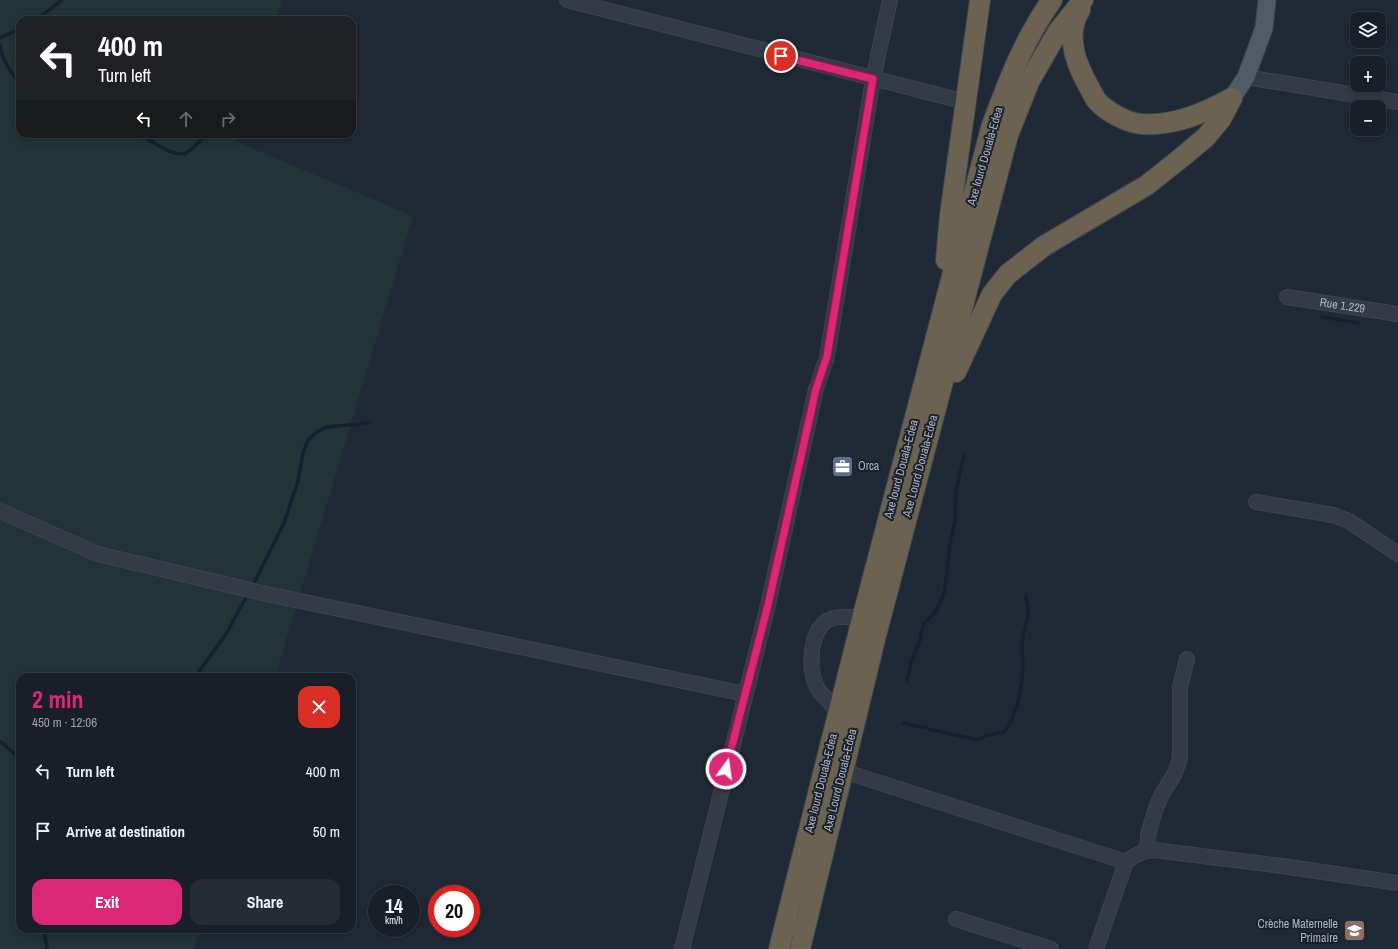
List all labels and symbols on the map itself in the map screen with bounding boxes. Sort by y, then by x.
pin [764,39,798,73]
street label: Axe lourd Douala-Edea [963,104,1007,208]
street label: Rue 1.229 [1319,294,1366,317]
street label: Axe Lourd Douala-Edea [898,413,941,520]
street label: Axe lourd Douala-Edea [880,417,922,521]
office icon: Orca [829,453,855,479]
place label: Orca [858,458,880,474]
street label: Axe Lourd Douala-Edea [819,727,861,834]
street label: Axe lourd Douala-Edea [801,731,841,835]
position arrow [705,748,747,790]
speed limit sign: 20 [428,885,480,937]
place label: Crèche Maternelle Primaire [1258,916,1338,946]
school or university icon: Crèche Maternelle Primaire [1341,918,1367,944]

